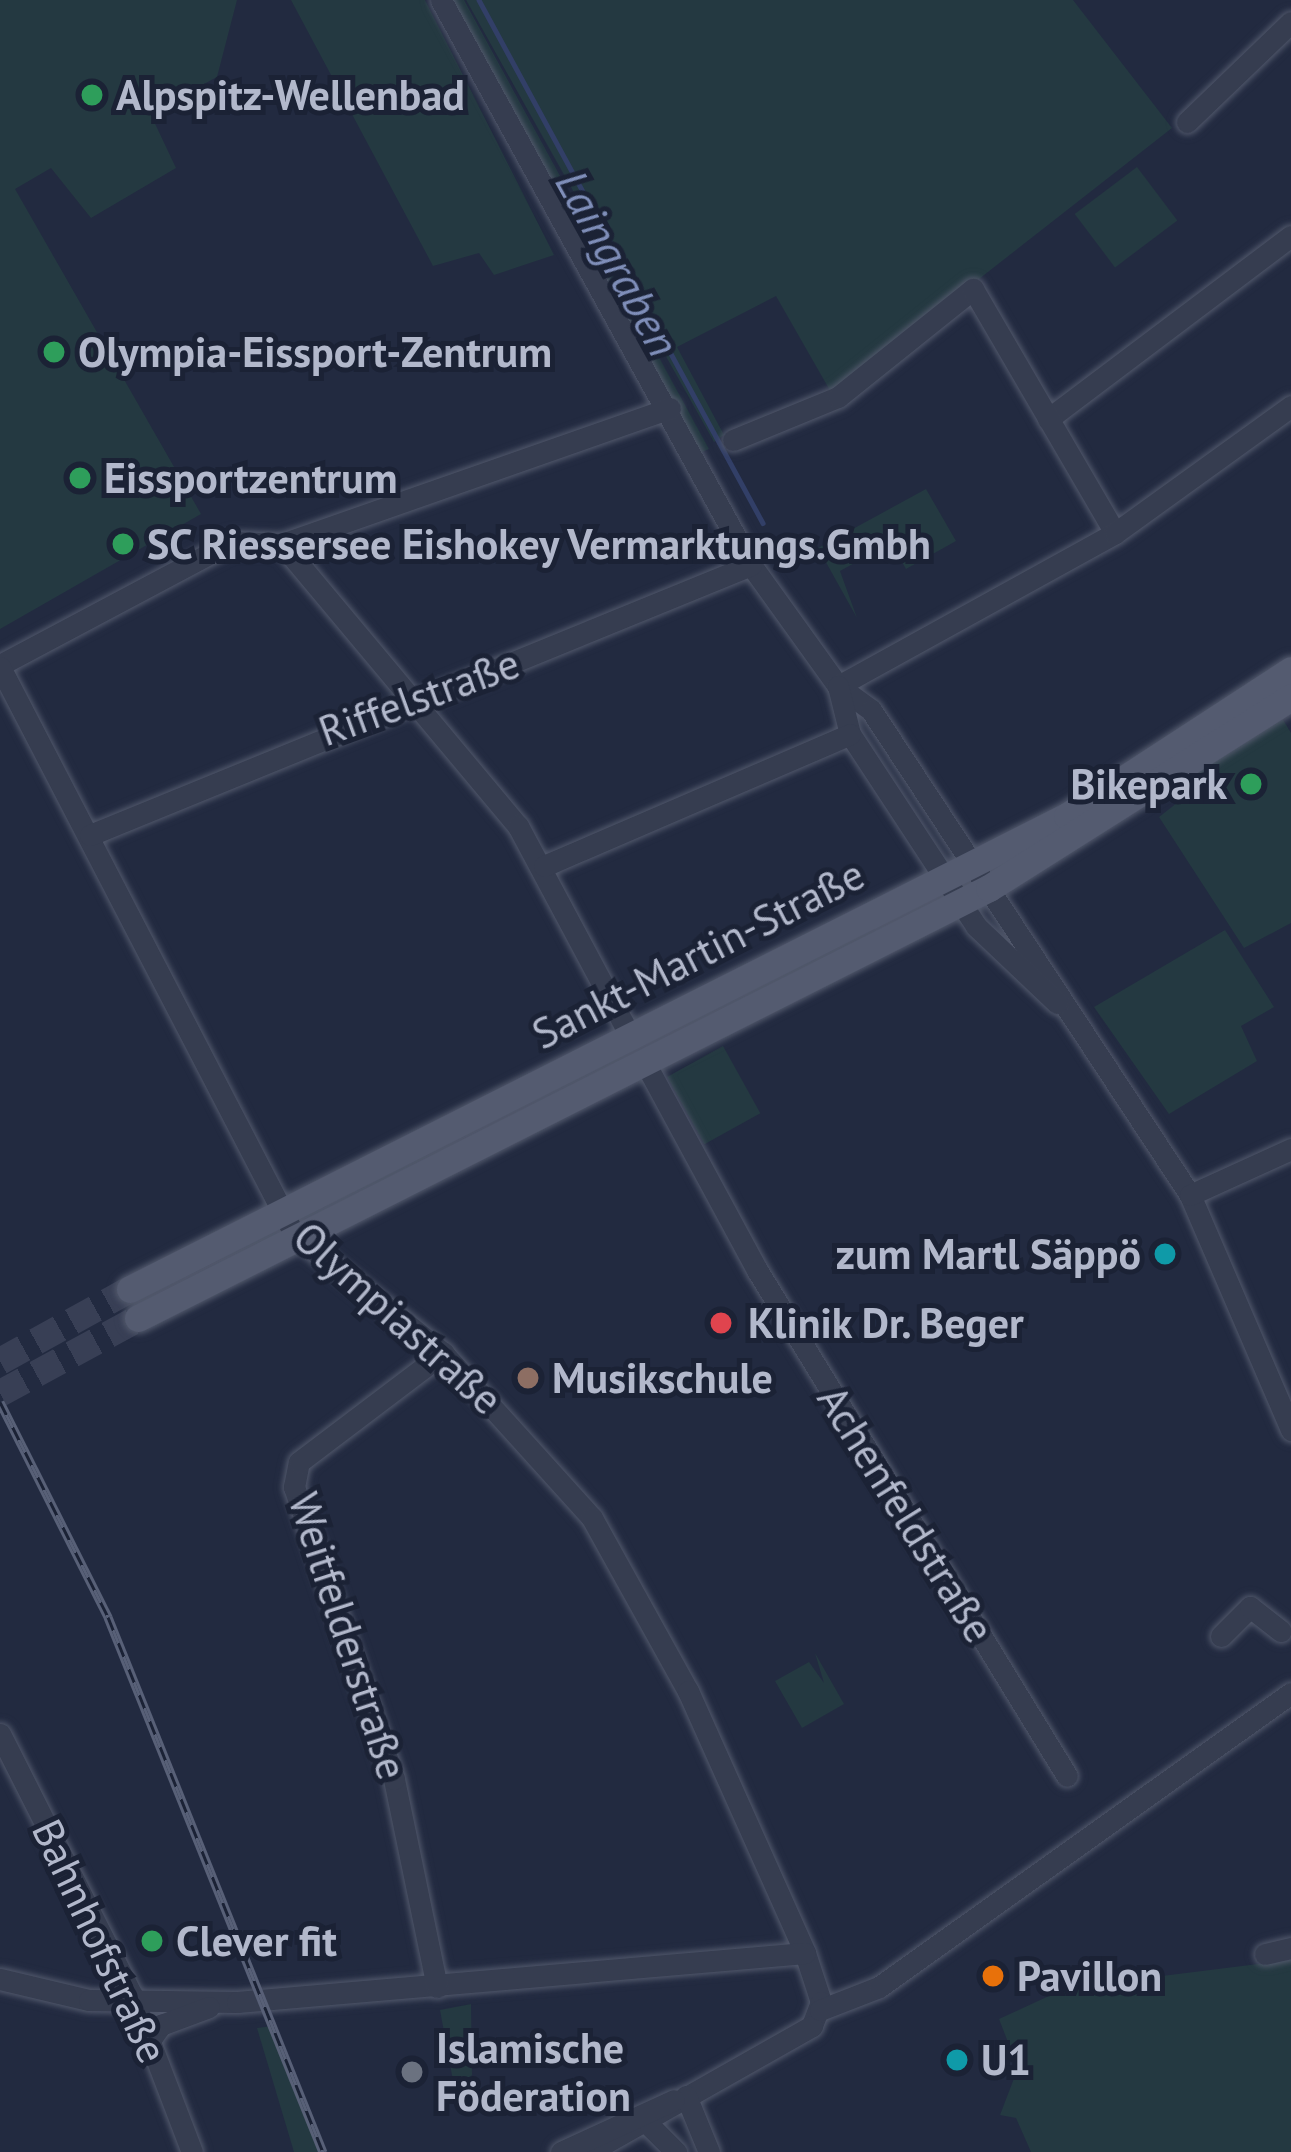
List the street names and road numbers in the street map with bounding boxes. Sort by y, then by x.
street label: Riffelstraße [312,638,526,756]
street label: Sankt-Martin-Straße [524,849,872,1059]
street label: Olympiastraße [284,1211,512,1425]
street label: Achenfeldstraße [807,1377,1005,1651]
street label: Weitfelderstraße [278,1487,418,1785]
street label: Bahnhofstraße [22,1811,178,2071]

